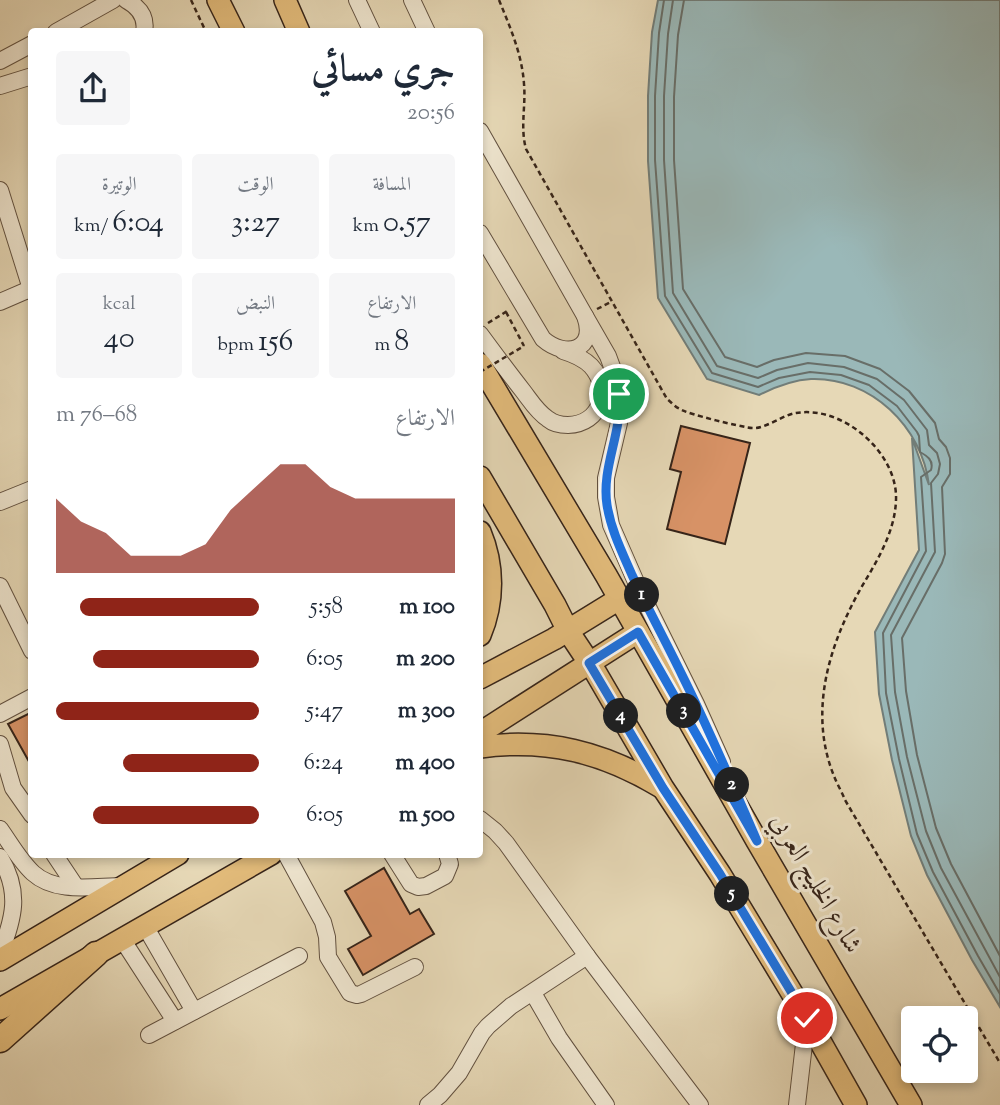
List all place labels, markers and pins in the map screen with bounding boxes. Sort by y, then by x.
pin [589,364,649,424]
pin: 1 [624,578,660,612]
pin: 3 [666,694,702,728]
pin: 4 [604,698,638,734]
pin: 2 [714,768,750,802]
pin: 5 [714,876,750,912]
pin [777,988,837,1048]

